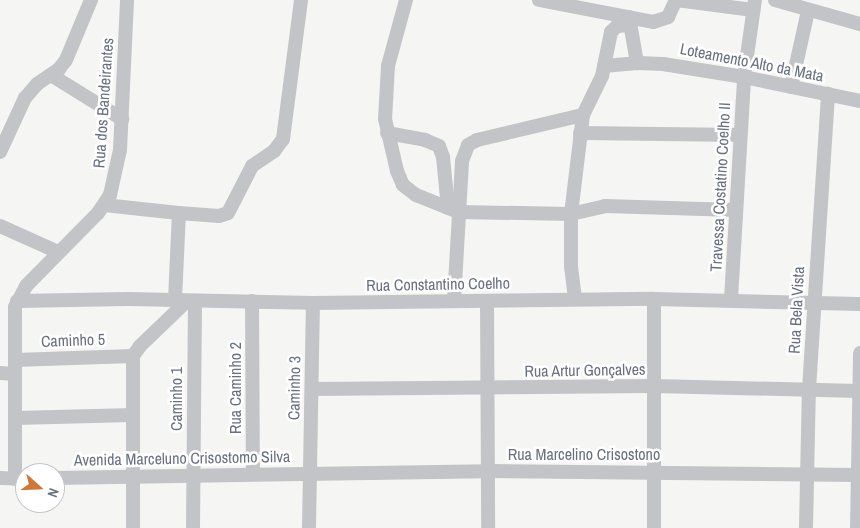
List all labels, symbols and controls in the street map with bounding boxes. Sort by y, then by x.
street label: Rua dos Bandeirantes [89,37,117,169]
street label: Loteamento Alto da Mata [678,39,826,85]
street label: Travessa Costatino Coelho II [706,102,734,272]
street label: Rua Bela Vista [784,266,808,354]
street label: Rua Constantino Coelho [366,273,510,295]
street label: Caminho 5 [41,329,105,351]
street label: Rua Caminho 2 [225,342,245,434]
street label: Caminho 3 [284,356,304,420]
street label: Rua Artur Gonçalves [524,359,646,381]
street label: Caminho 1 [166,367,186,431]
street label: Rua Marcelino Crisostono [508,444,660,464]
street label: Avenida Marceluno Crisostomo Silva [74,447,290,469]
north arrow [15,463,65,513]
text: N [43,486,63,500]

